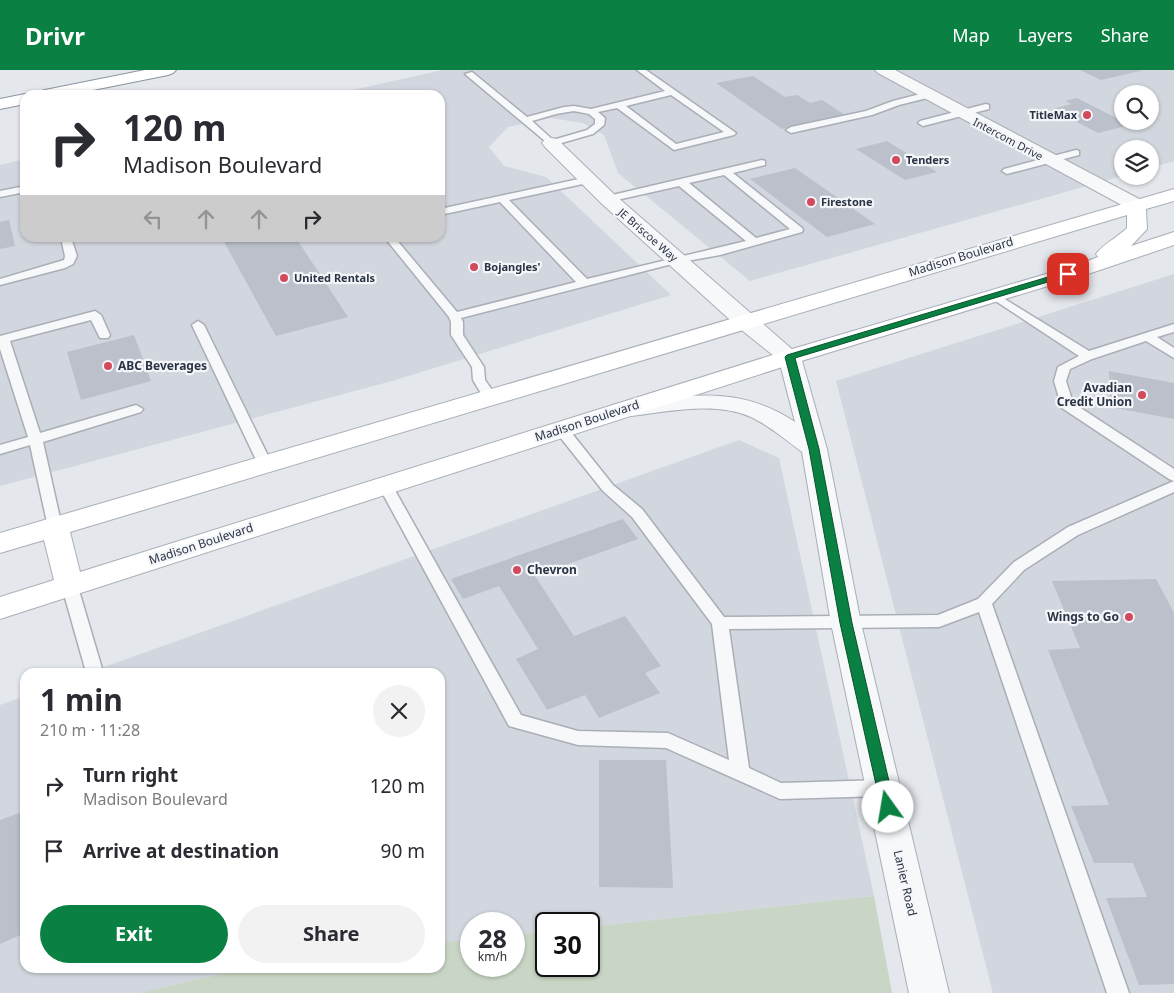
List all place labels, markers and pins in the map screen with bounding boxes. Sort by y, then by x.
place label: TitleMax [1029,107,1078,122]
marker: TitleMax [1081,109,1093,121]
place label: Tenders [906,152,950,167]
marker: Tenders [890,154,902,166]
place label: Firestone [821,194,873,209]
marker: Firestone [805,196,817,208]
pin [1047,253,1089,295]
place label: Bojangles' [484,259,541,274]
marker: Bojangles' [468,261,480,273]
place label: United Rentals [294,270,375,285]
marker: United Rentals [278,272,290,284]
place label: ABC Beverages [118,357,207,374]
marker: ABC Beverages [102,360,114,372]
place label: Avadian Credit Union [1057,379,1132,410]
marker: Avadian Credit Union [1136,389,1148,401]
place label: Chevron [527,561,577,578]
marker: Chevron [511,564,523,576]
place label: Wings to Go [1047,608,1119,625]
marker: Wings to Go [1123,611,1135,623]

